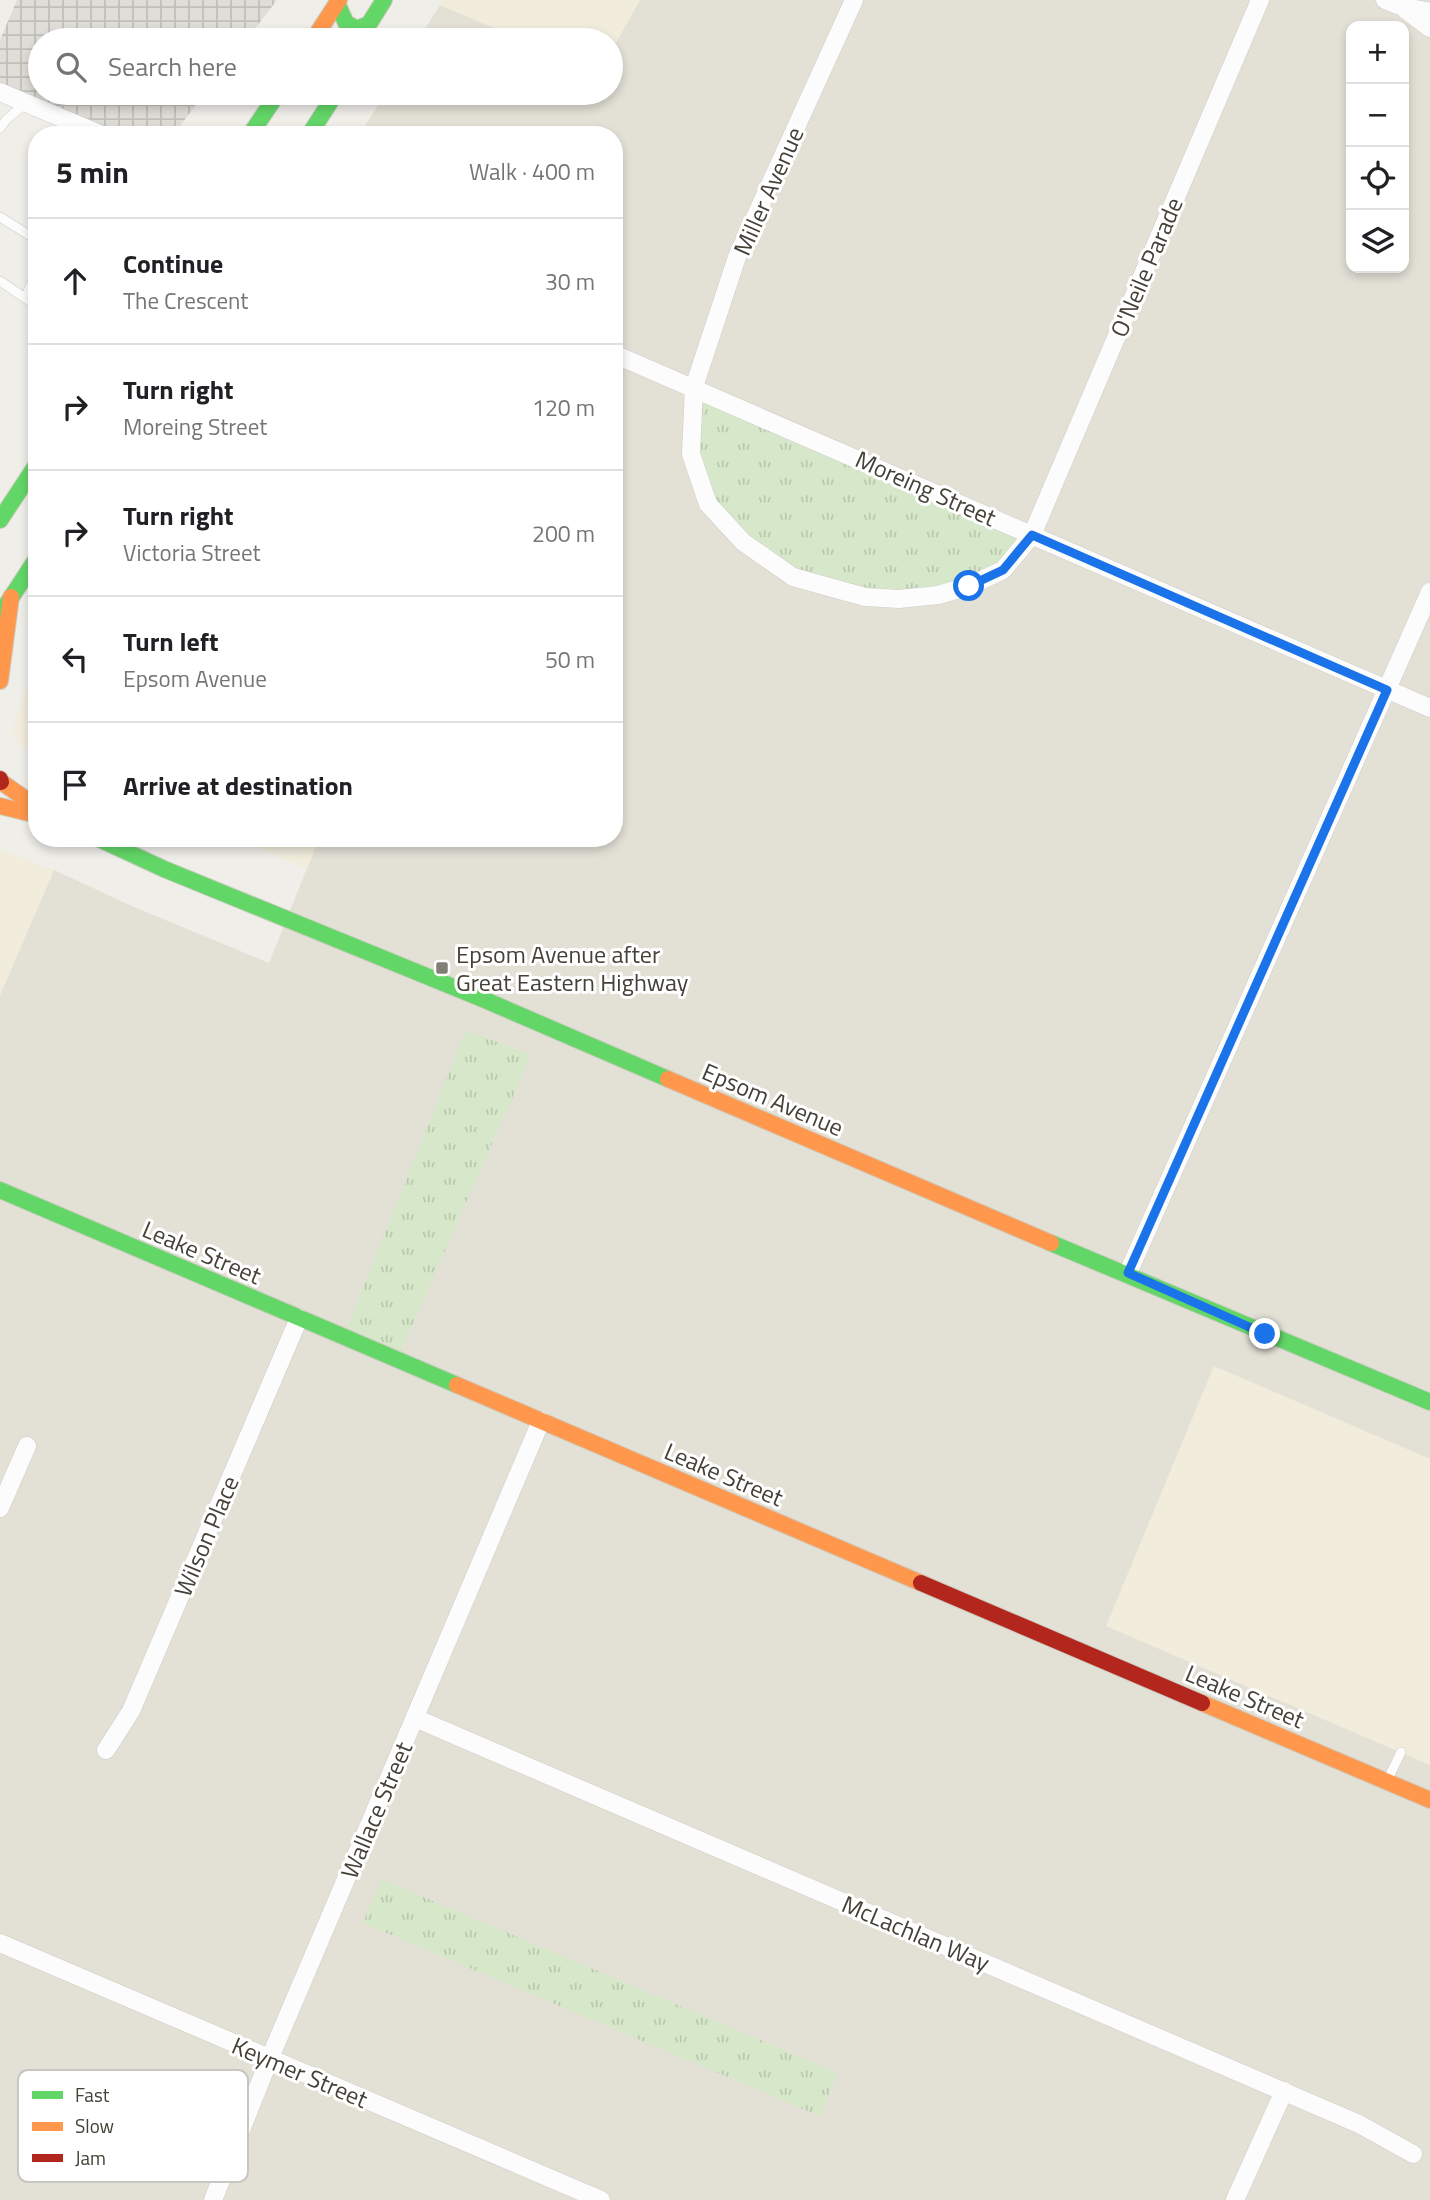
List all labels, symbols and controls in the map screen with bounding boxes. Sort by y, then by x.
map controls [1346,21,1409,273]
button: + [1346,21,1409,84]
search box [28,28,623,105]
text: Search here [108,47,237,86]
icon: search [52,48,90,86]
button: − [1346,84,1409,147]
street label: Miller Avenue [724,121,812,261]
button: locate [1346,147,1409,210]
text: 5 min [56,149,129,195]
text: Walk · 400 m [469,154,595,189]
street label: O'Neile Parade [1100,192,1192,342]
button: layers [1346,210,1409,273]
text: Continue [123,244,223,283]
icon: ahead [56,262,94,300]
text: 30 m [545,264,595,299]
text: The Crescent [123,283,248,318]
text: Turn right [123,370,234,409]
icon: right [56,388,94,426]
text: 120 m [532,390,595,425]
text: Moreing Street [123,409,267,444]
street label: Moreing Street [850,441,1003,535]
text: Turn right [123,496,234,535]
icon: right [56,514,94,552]
text: 200 m [532,516,595,551]
text: Victoria Street [123,535,261,570]
route start [953,570,984,601]
text: Turn left [123,622,218,661]
icon: left [56,640,94,678]
text: 50 m [545,642,595,677]
text: Epsom Avenue [123,661,267,696]
icon: arrive [56,766,94,804]
text: Arrive at destination [123,766,353,805]
place label: Epsom Avenue after Great Eastern Highway [456,936,689,1000]
marker: Epsom Avenue after Great Eastern Highway [434,960,450,976]
street label: Epsom Avenue [697,1053,849,1145]
street label: Leake Street [137,1211,268,1293]
route end [1249,1318,1280,1349]
street label: Leake Street [659,1433,790,1515]
street label: Wilson Place [164,1470,248,1602]
street label: Leake Street [1180,1655,1311,1737]
street label: Wallace Street [331,1735,421,1884]
street label: McLachlan Way [836,1886,996,1981]
street label: Keymer Street [226,2027,374,2117]
legend [18,2070,248,2182]
text: Fast [75,2080,110,2109]
text: Slow [75,2111,114,2140]
text: Jam [75,2143,106,2172]

